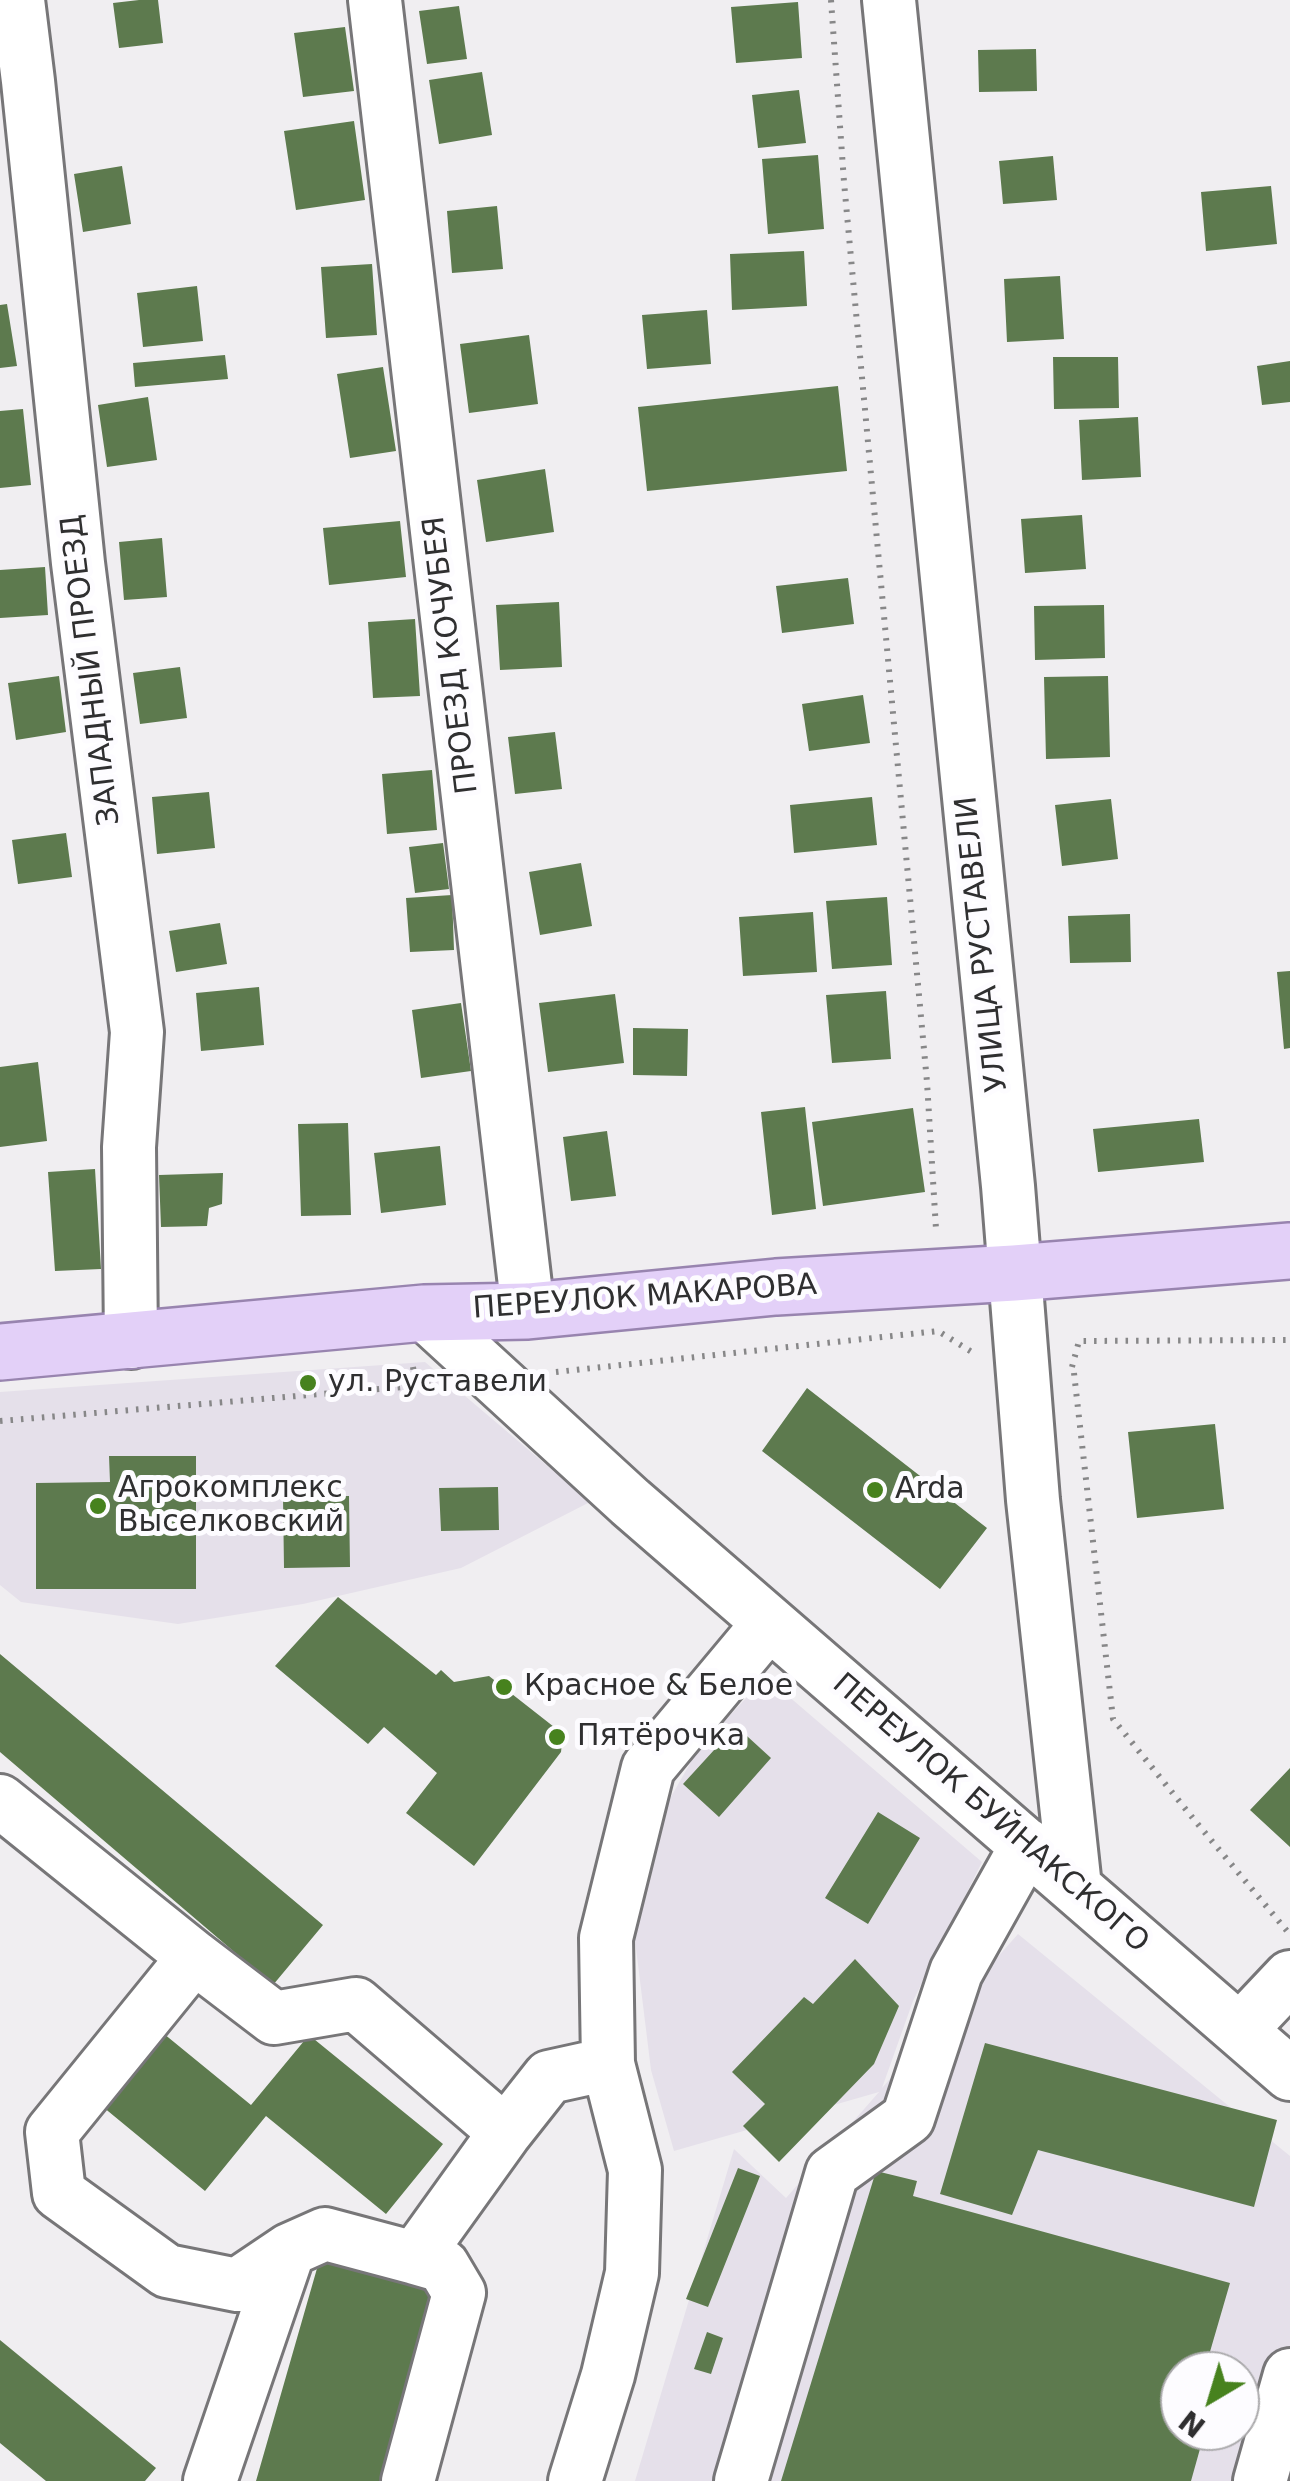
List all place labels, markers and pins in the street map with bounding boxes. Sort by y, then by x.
place label: ул. Руставели [328,1365,547,1401]
marker: ул. Руставели [297,1372,319,1394]
place label: Агрокомплекс Выселковский [118,1471,344,1542]
place label: Arda [895,1472,965,1508]
marker: Arda [864,1479,886,1501]
marker: Агрокомплекс Выселковский [87,1495,109,1517]
place label: Красное & Белое [524,1669,793,1705]
marker: Красное & Белое [493,1676,515,1698]
place label: Пятёрочка [577,1719,745,1755]
marker: Пятёрочка [546,1726,568,1748]

